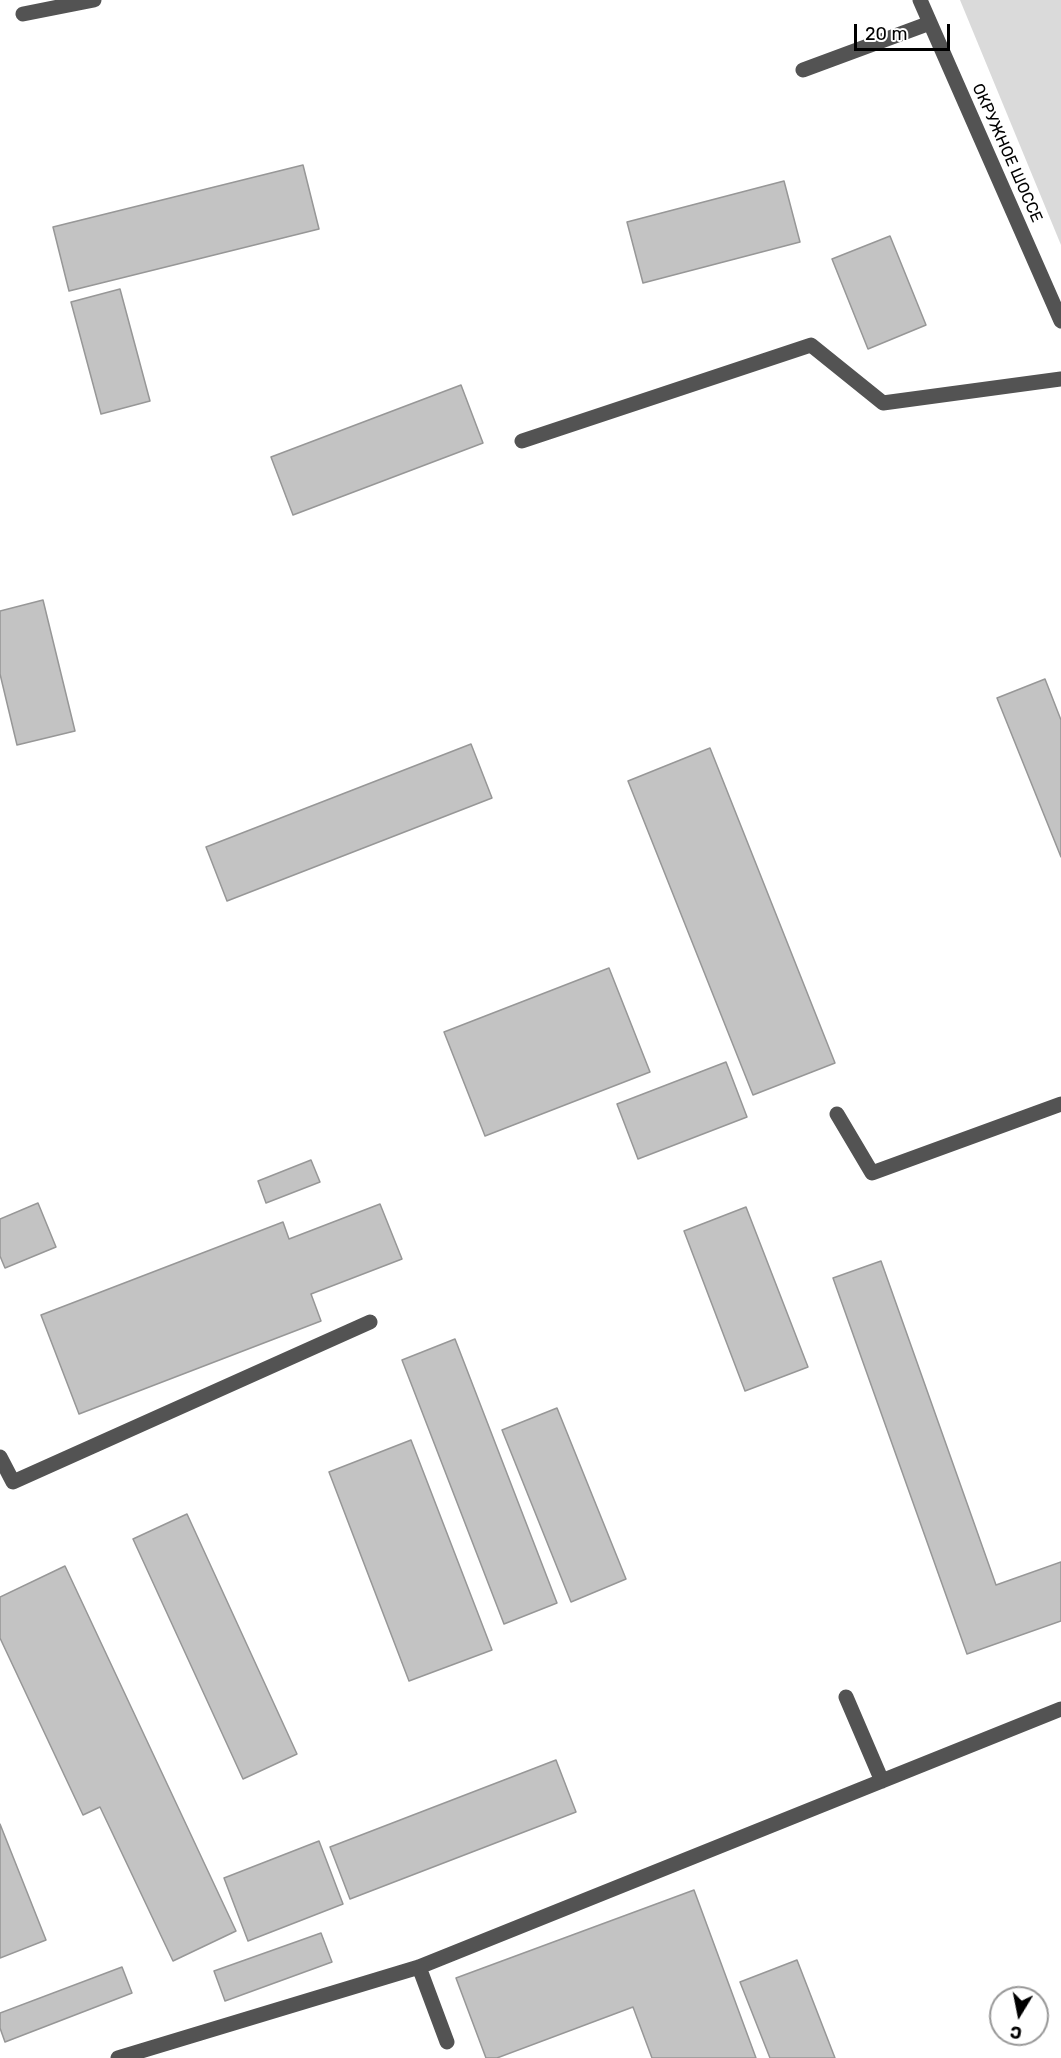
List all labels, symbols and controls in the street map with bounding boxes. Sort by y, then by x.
scale bar [857,12,953,50]
text: 20 m [865,23,907,45]
street label: ОКРУЖНОЕ ШОССЕ [968,81,1046,225]
north arrow [989,1986,1049,2046]
text: С [1009,2022,1023,2043]

